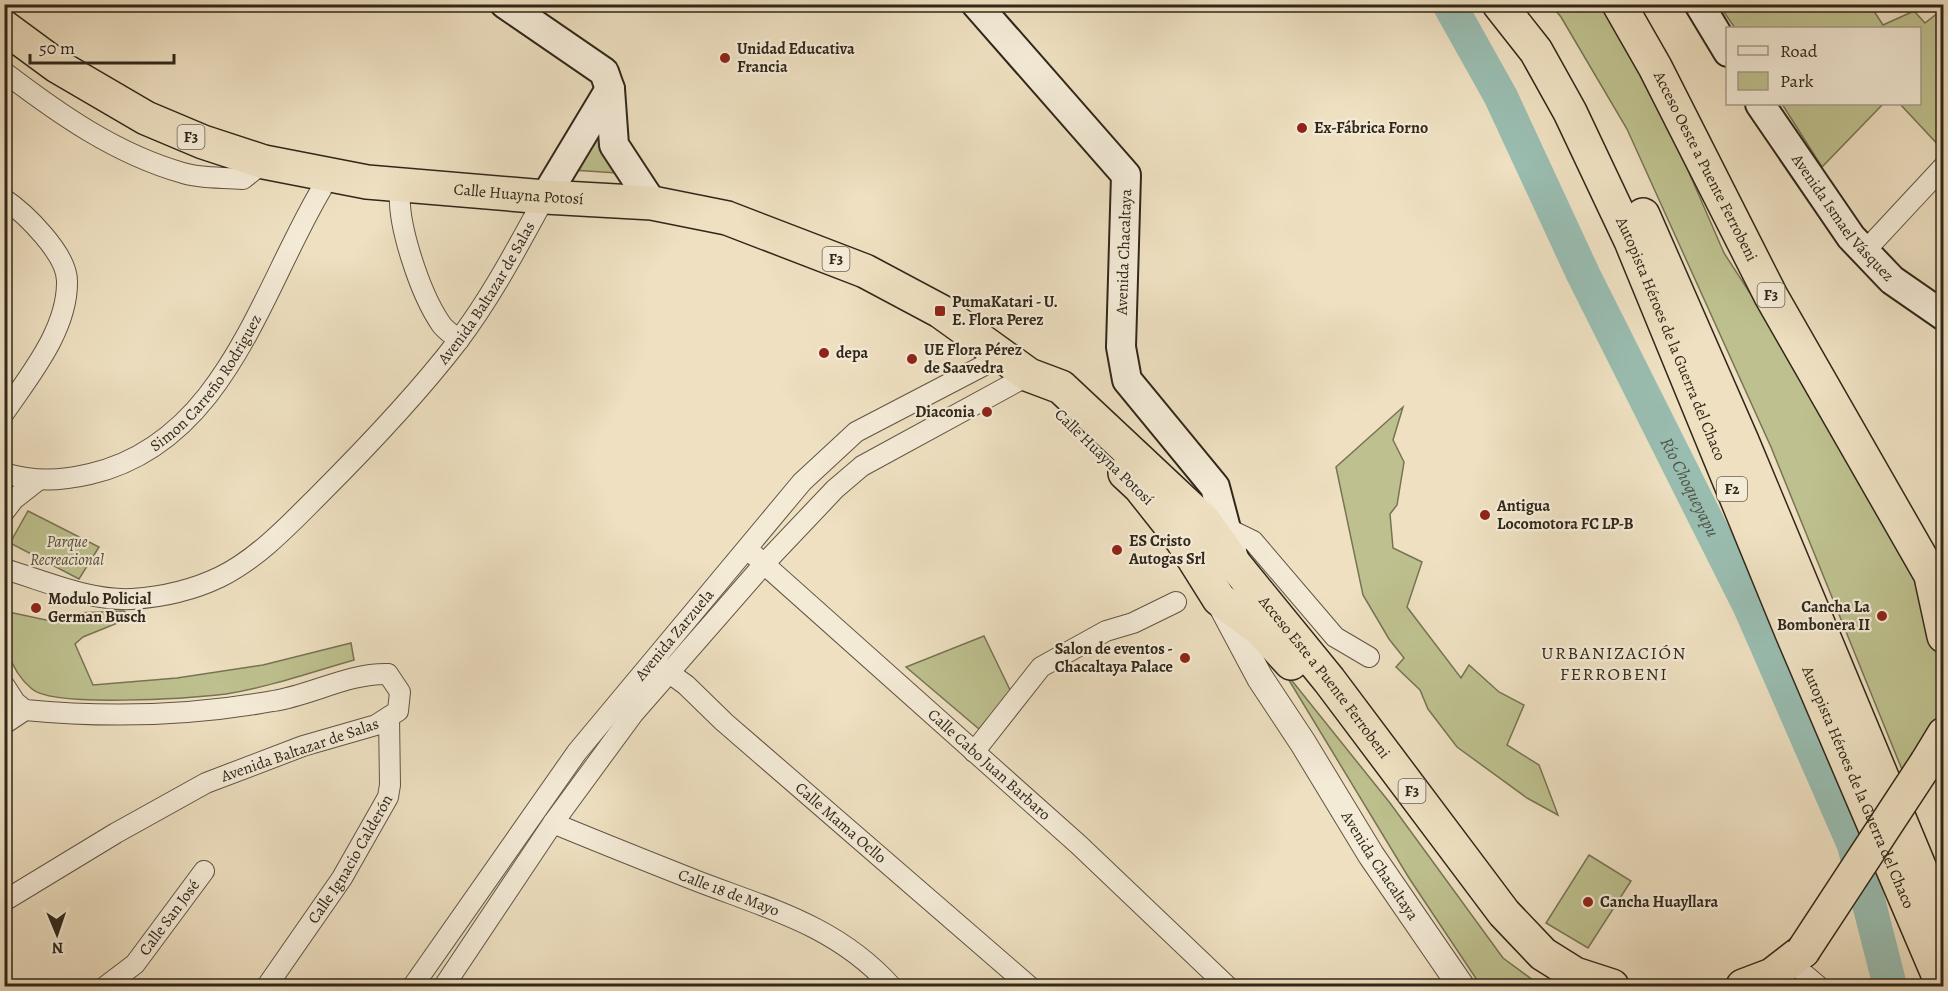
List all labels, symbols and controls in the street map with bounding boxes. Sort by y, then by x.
scale bar [30,27,174,65]
legend [1726,27,1921,105]
text: 50 m [39,36,75,60]
place label: Unidad Educativa Francia [737,38,855,78]
text: Road [1780,39,1818,63]
marker: Unidad Educativa Francia [718,51,732,65]
street label: Acceso Oeste a Puente Ferrobeni [1648,67,1763,265]
text: Park [1780,69,1814,93]
place label: Ex-Fábrica Forno [1314,117,1428,139]
marker: Ex-Fábrica Forno [1295,121,1309,135]
road number: F3 [178,125,204,149]
street label: Avenida Ismael Vásquez [1786,149,1899,287]
street label: Calle Huayna Potosí [453,178,584,210]
street label: Avenida Chacaltaya [1111,188,1137,317]
street label: Autopista Héroes de la Guerra del Chaco [1610,213,1731,464]
street label: Avenida Baltazar de Salas [432,218,540,370]
road number: F3 [822,247,850,271]
road number: F3 [1758,283,1784,307]
place label: PumaKatari - U. E. Flora Perez [952,291,1058,331]
marker: PumaKatari - U. E. Flora Perez [933,304,947,318]
street label: Simon Carreño Rodriguez [146,311,267,457]
place label: UE Flora Pérez de Saavedra [924,339,1022,379]
place label: depa [836,342,869,364]
marker: depa [817,346,831,360]
marker: UE Flora Pérez de Saavedra [905,352,919,366]
place label: Diaconia [915,401,975,423]
street label: Calle Huayna Potosí [1050,404,1158,510]
marker: Diaconia [980,405,994,419]
water label: Río Choqueyapu [1655,433,1725,541]
road number: F2 [1717,477,1747,501]
place label: Antigua Locomotora FC LP-B [1496,495,1634,535]
marker: Antigua Locomotora FC LP-B [1478,508,1492,522]
place label: ES Cristo Autogas Srl [1128,530,1206,570]
park label: Parque Recreacional [30,531,104,571]
marker: ES Cristo Autogas Srl [1110,543,1124,557]
street label: Avenida Zarzuela [629,584,719,686]
place label: Modulo Policial German Busch [48,588,152,628]
street label: Acceso Este a Puente Ferrobeni [1253,590,1395,763]
place label: Cancha La Bombonera II [1777,596,1870,636]
marker: Modulo Policial German Busch [29,601,43,615]
marker: Cancha La Bombonera II [1875,609,1889,623]
place label: Salon de eventos - Chacaltaya Palace [1055,638,1173,678]
district label: URBANIZACIÓN FERROBENI [1541,641,1687,686]
marker: Salon de eventos - Chacaltaya Palace [1178,651,1192,665]
street label: Autopista Héroes de la Guerra del Chaco [1796,662,1920,912]
street label: Calle Cabo Juan Barbaro [923,704,1055,826]
street label: Avenida Baltazar de Salas [217,713,382,788]
street label: Calle Mama Ocllo [790,777,891,869]
road number: F3 [1398,779,1426,803]
street label: Calle Ignacio Calderón [303,790,398,928]
street label: Avenida Chacaltaya [1335,806,1424,925]
street label: Calle 18 de Mayo [675,864,783,922]
street label: Calle San José [134,875,205,960]
place label: Cancha Huayllara [1600,891,1719,913]
marker: Cancha Huayllara [1581,895,1595,909]
north arrow [27,904,87,964]
text: N [51,937,64,959]

